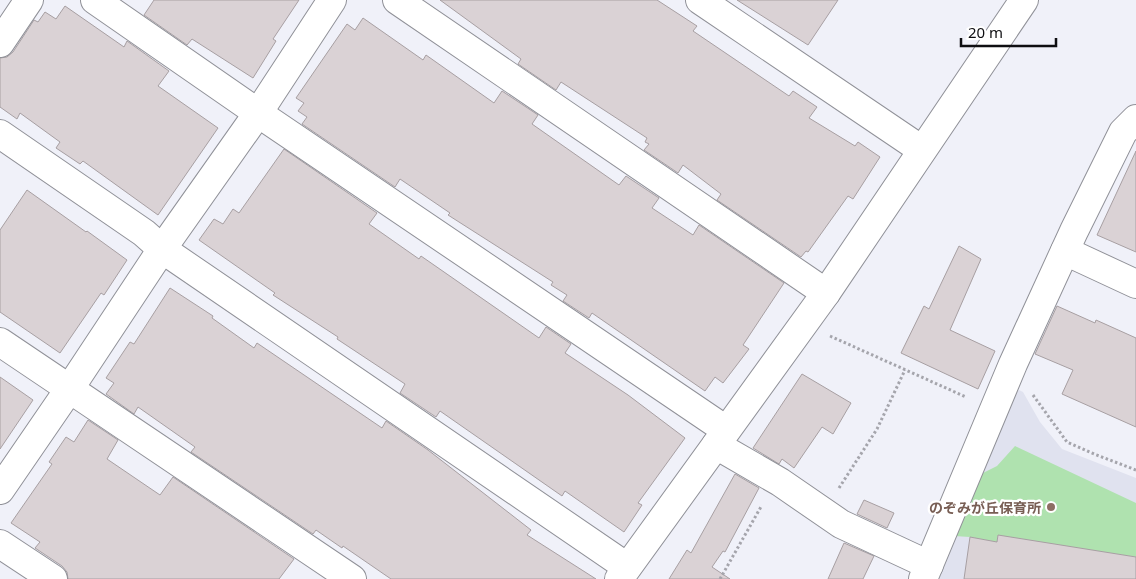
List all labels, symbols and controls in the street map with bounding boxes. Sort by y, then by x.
scale bar [961,15,1056,47]
text: 20 m [968,22,1003,42]
place label: のぞみが丘保育所 [929,498,1041,517]
marker: のぞみが丘保育所 [1045,501,1057,513]

